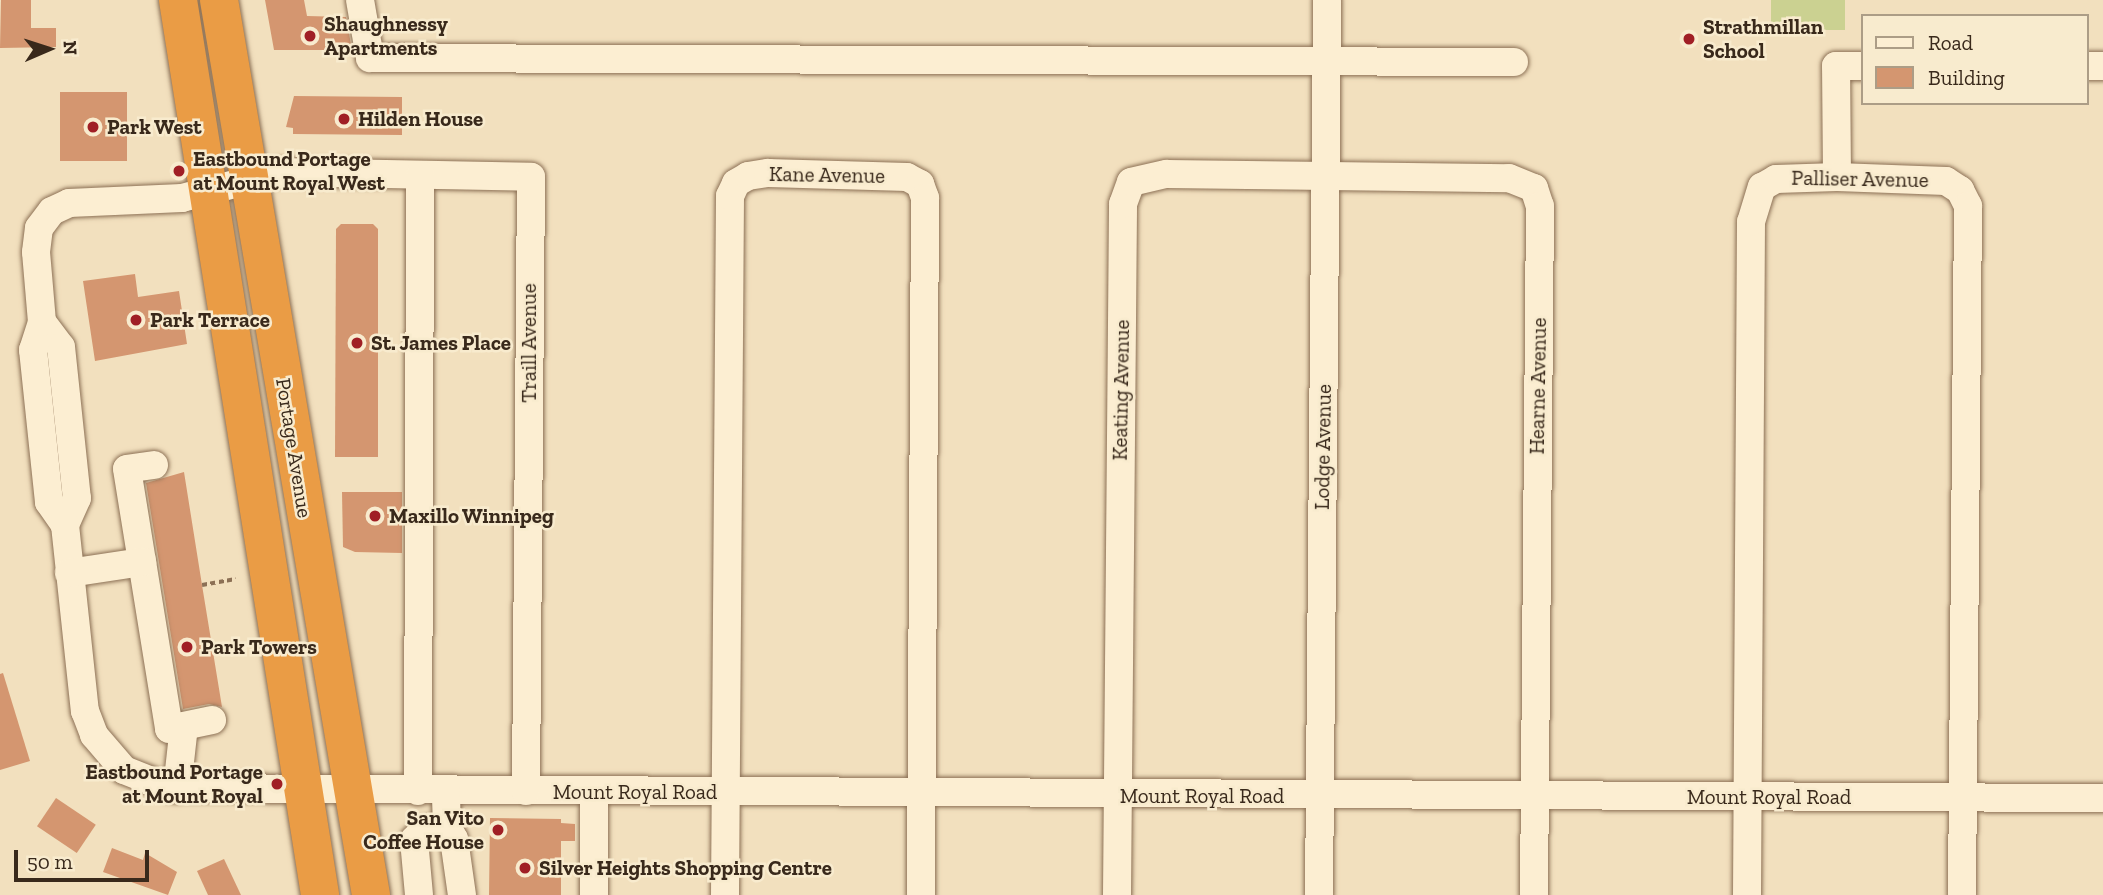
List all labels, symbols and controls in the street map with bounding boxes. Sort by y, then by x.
place label: Shaughnessy Apartments [324,11,448,61]
north arrow [14,14,84,84]
place label: Strathmillan School [1703,14,1823,64]
legend [1862,14,2089,105]
marker: Shaughnessy Apartments [302,28,318,44]
text: Road [1928,30,1973,55]
marker: Strathmillan School [1681,31,1697,47]
text: N [59,40,82,56]
text: Building [1928,65,2005,90]
place label: Hilden House [358,106,483,132]
marker: Hilden House [336,111,352,127]
place label: Park West [107,114,202,140]
marker: Park West [85,119,101,135]
place label: Eastbound Portage at Mount Royal West [193,146,386,196]
street label: Kane Avenue [768,161,886,189]
marker: Eastbound Portage at Mount Royal West [171,163,187,179]
street label: Palliser Avenue [1791,165,1929,193]
street label: Traill Avenue [516,283,542,403]
place label: Park Terrace [150,307,270,333]
marker: Park Terrace [128,312,144,328]
street label: Hearne Avenue [1524,317,1552,455]
street label: Keating Avenue [1107,319,1135,461]
place label: St. James Place [371,330,511,356]
marker: St. James Place [349,335,365,351]
street label: Portage Avenue [270,376,318,520]
street label: Lodge Avenue [1309,384,1337,510]
place label: Maxillo Winnipeg [389,503,555,529]
marker: Maxillo Winnipeg [367,508,383,524]
place label: Park Towers [201,634,317,660]
marker: Park Towers [179,639,195,655]
place label: Eastbound Portage at Mount Royal [85,759,263,809]
marker: Eastbound Portage at Mount Royal [269,776,285,792]
street label: Mount Royal Road [553,779,717,805]
street label: Mount Royal Road [1120,783,1284,809]
street label: Mount Royal Road [1687,784,1851,810]
place label: San Vito Coffee House [363,805,484,855]
marker: San Vito Coffee House [490,822,506,838]
scale bar [18,836,152,880]
text: 50 m [27,849,73,874]
place label: Silver Heights Shopping Centre [539,855,832,881]
marker: Silver Heights Shopping Centre [517,860,533,876]

